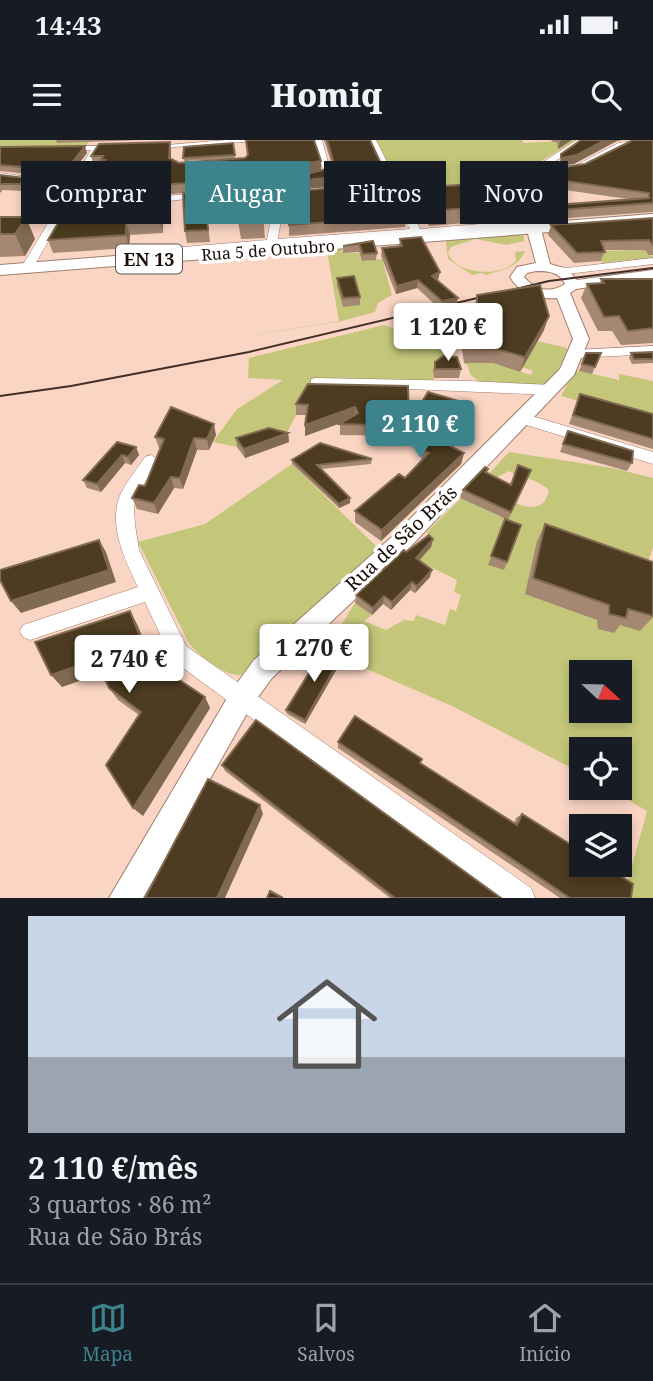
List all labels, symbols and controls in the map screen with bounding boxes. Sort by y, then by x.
text: 14:43 [35,7,102,43]
text: Homiq [271,73,382,116]
icon: menu [28,76,66,114]
icon: search [587,76,625,114]
chip: Comprar [21,161,171,224]
chip: Alugar [185,161,310,224]
chip: Filtros [324,161,446,224]
chip: Novo [460,161,568,224]
street label: Rua 5 de Outubro [200,234,336,266]
road number: EN 13 [116,244,182,274]
pin: 1 120 € [383,304,513,363]
text: 1 120 € [410,310,486,342]
pin: 2 110 € [355,400,485,460]
text: 2 110 € [382,407,458,439]
street label: Rua de São Brás [339,479,463,597]
pin: 1 270 € [249,624,379,684]
text: 1 270 € [276,631,352,663]
pin: 2 740 € [64,636,194,695]
text: 2 740 € [91,642,167,674]
north arrow [569,660,632,723]
map controls [569,660,632,877]
button: locate [569,737,632,800]
button: layers [569,814,632,877]
icon: home [264,961,390,1087]
text: 2 110 €/mês [28,1147,198,1188]
text: 3 quartos · 86 m² [28,1188,211,1220]
text: Rua de São Brás [28,1220,202,1252]
tab: Mapa [82,1299,133,1367]
tab: Salvos [297,1299,355,1367]
tab: Início [519,1299,571,1367]

